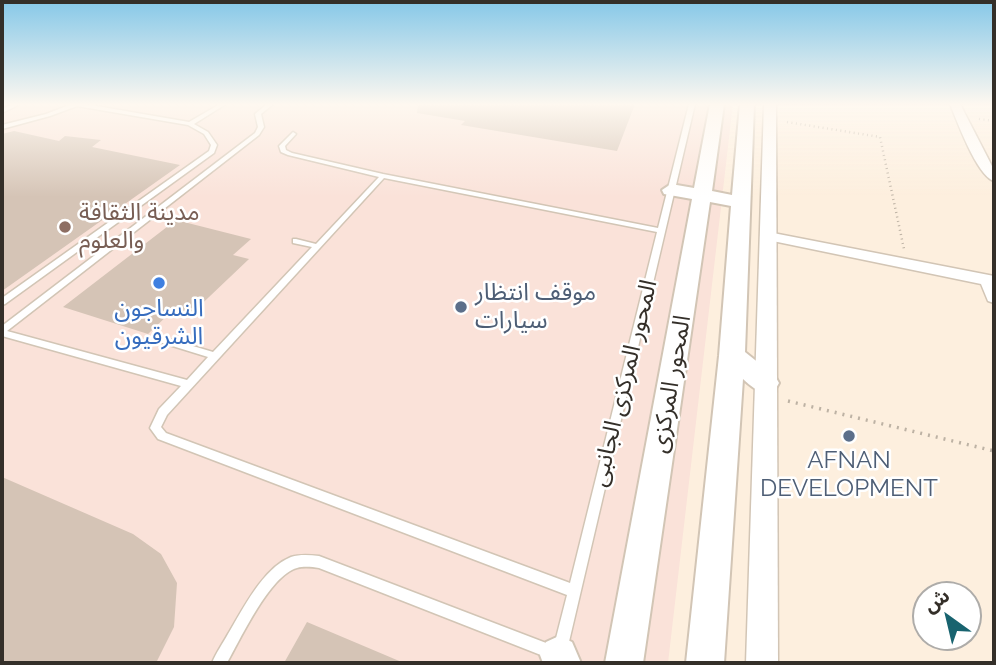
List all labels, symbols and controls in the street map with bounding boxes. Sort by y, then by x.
place label: مدينة الثقافة والعلوم [79,199,200,255]
marker: مدينة الثقافة والعلوم [57,219,73,235]
marker: النساجون الشرقيون [151,275,167,291]
street label: المحور المركزى الجانبى [584,277,664,489]
place label: موقف انتظار سيارات [475,279,596,335]
place label: النساجون الشرقيون [114,295,204,351]
marker: موقف انتظار سيارات [453,299,469,315]
street label: المحور المركزى [645,313,697,455]
marker: AFNAN DEVELOPMENT [841,428,857,444]
place label: AFNAN DEVELOPMENT [760,447,938,503]
north arrow [912,581,982,651]
text: ش [919,584,953,617]

